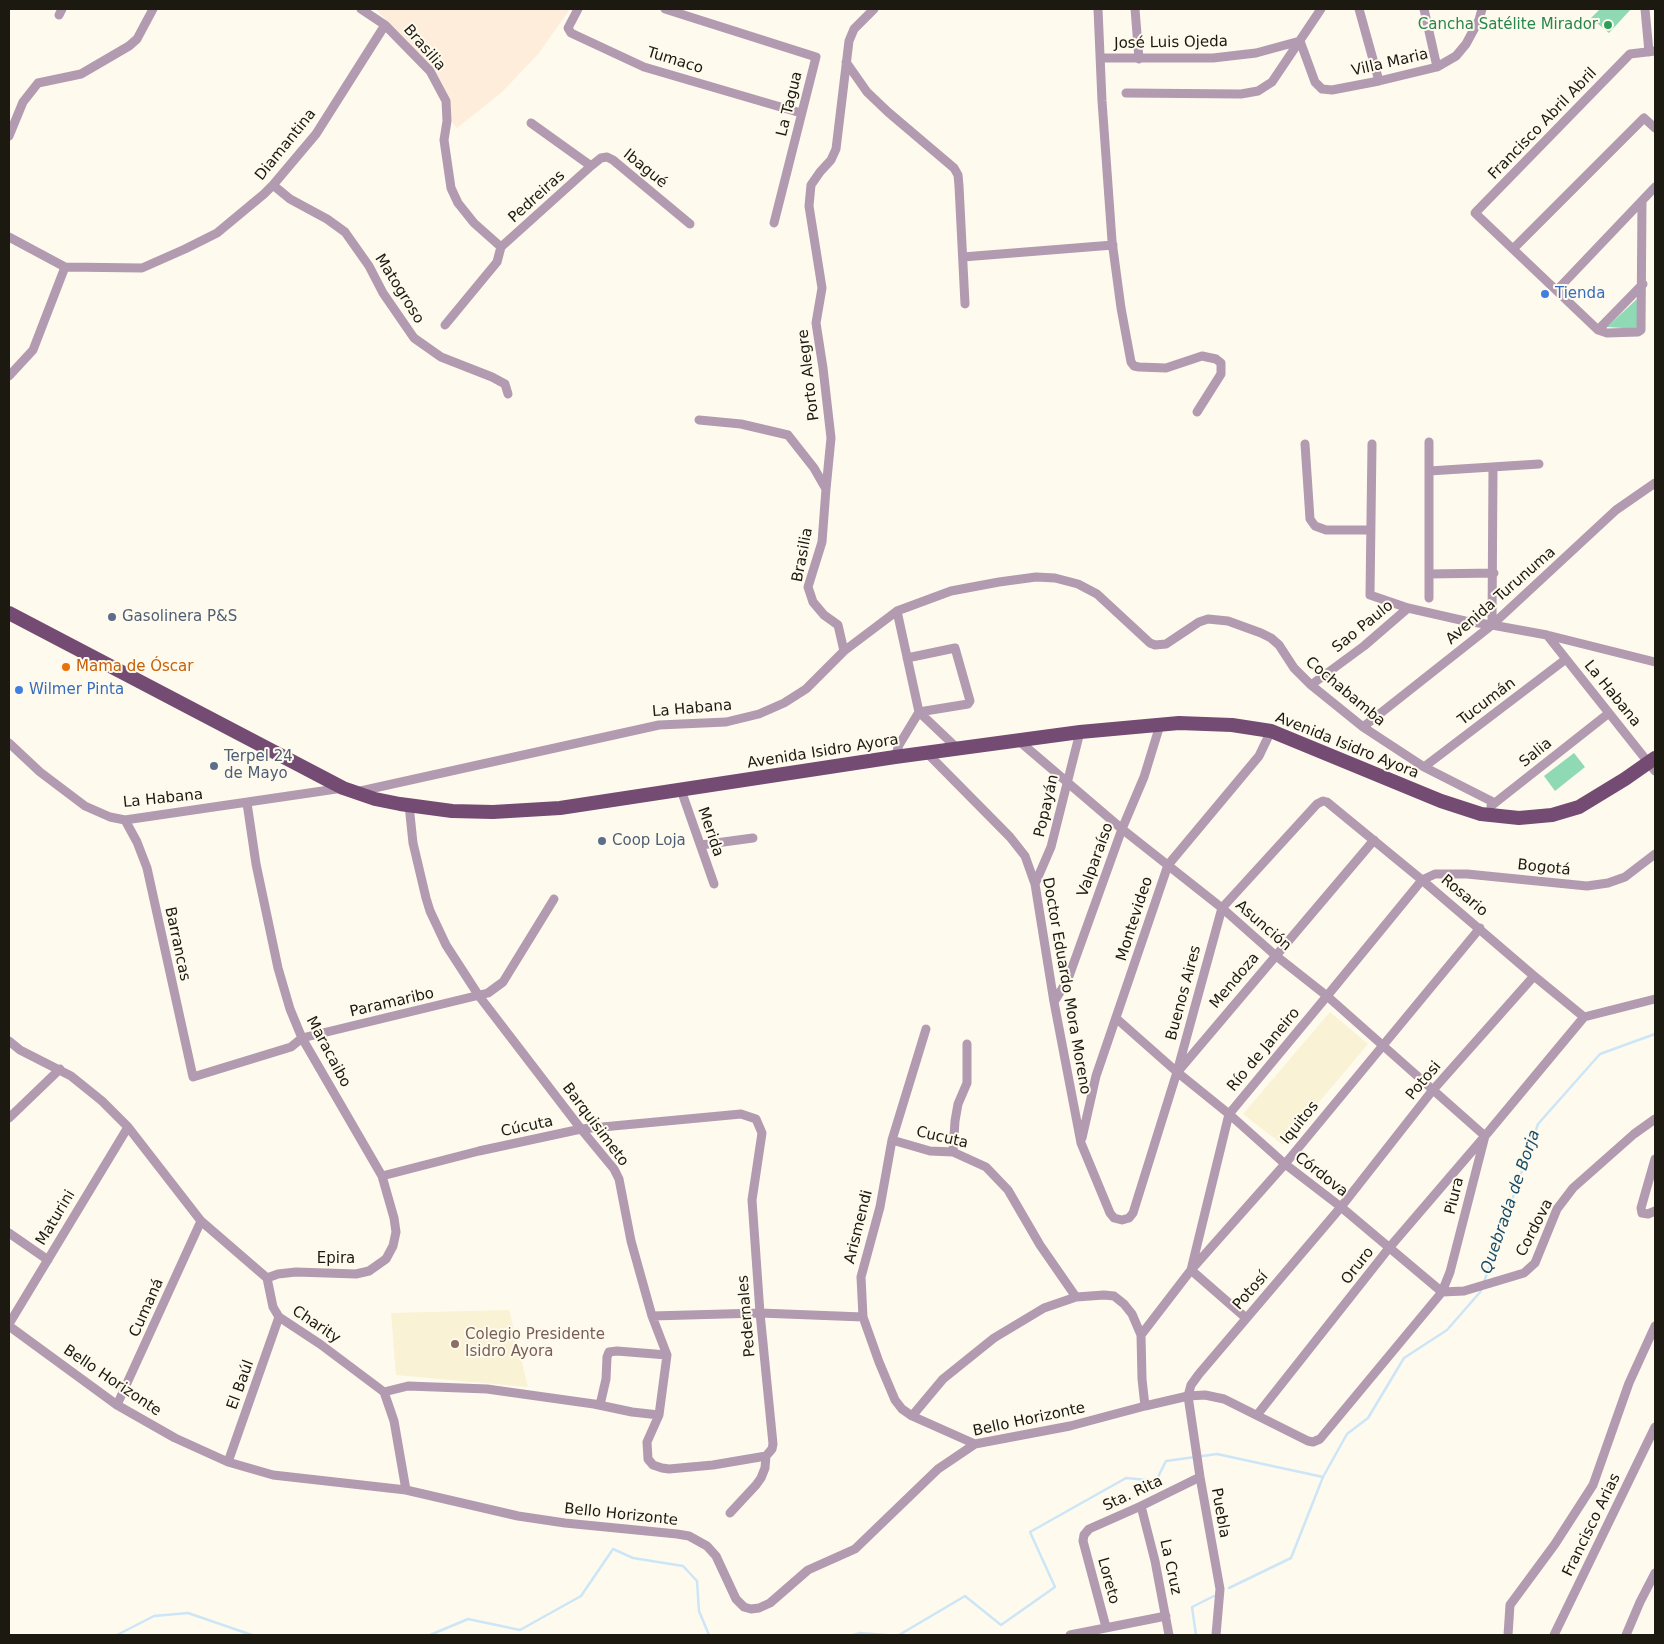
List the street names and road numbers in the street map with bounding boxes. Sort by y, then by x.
street label: Brasilia [399,21,449,75]
street label: José Luis Ojeda [1114,33,1228,53]
street label: Tumaco [645,44,705,78]
street label: Villa Maria [1350,45,1430,81]
street label: Francisco Abril Abril [1485,64,1601,184]
street label: La Tagua [773,70,807,138]
street label: Diamantina [252,106,320,184]
street label: Ibagué [619,146,671,192]
street label: Pedreiras [505,167,569,227]
street label: Matogroso [371,251,427,327]
street label: Porto Alegre [794,328,824,422]
street label: Brasilia [789,526,817,584]
street label: Avenida Turunuma [1442,543,1560,649]
street label: Sao Paulo [1329,597,1397,657]
street label: Cochabamba [1301,653,1389,731]
street label: La Habana [1580,657,1644,731]
street label: Tucumán [1455,675,1519,729]
street label: La Habana [651,697,733,721]
street label: Avenida Isidro Ayora [1273,709,1421,783]
street label: Avenida Isidro Ayora [746,731,900,773]
street label: Salia [1516,735,1556,771]
street label: Popayán [1031,773,1063,839]
street label: La Habana [122,786,204,812]
street label: Merida [693,805,727,859]
street label: Valparaíso [1074,820,1118,900]
street label: Bogotá [1517,856,1571,880]
street label: Rosario [1437,871,1491,921]
street label: Montevideo [1113,875,1157,963]
street label: Doctor Eduardo Mora Moreno [1038,876,1094,1096]
street label: Asunción [1231,897,1295,955]
street label: Barrancas [160,905,194,983]
street label: Buenos Aires [1163,944,1205,1042]
street label: Mendoza [1206,949,1264,1013]
street label: Paramaribo [348,985,436,1021]
street label: Río de Janeiro [1224,1005,1304,1095]
street label: Maracaibo [302,1013,354,1091]
street label: Potosi [1403,1058,1445,1104]
street label: Barquisimeto [558,1080,632,1170]
street label: Iquitos [1277,1098,1323,1148]
street label: Cúcuta [499,1113,555,1141]
street label: Cucuta [914,1123,970,1153]
street label: Córdova [1291,1149,1351,1201]
street label: Piura [1442,1176,1468,1216]
street label: Maturini [32,1187,80,1249]
street label: Arismendi [841,1188,877,1266]
street label: Cordova [1513,1196,1557,1260]
street label: Oruro [1338,1244,1378,1288]
street label: Epira [317,1250,355,1268]
street label: Potosí [1230,1268,1272,1314]
street label: Pedernales [734,1274,760,1358]
street label: Cumaná [126,1276,168,1340]
street label: Charity [288,1302,344,1348]
street label: Bello Horizonte [60,1342,164,1420]
street label: El Baúl [224,1358,258,1412]
street label: Bello Horizonte [971,1399,1087,1441]
street label: Francisco Arias [1559,1471,1625,1579]
street label: Sta. Rita [1100,1472,1166,1516]
street label: Puebla [1207,1487,1233,1539]
street label: Bello Horizonte [563,1500,679,1530]
street label: La Cruz [1155,1538,1185,1596]
street label: Loreto [1093,1556,1123,1606]

